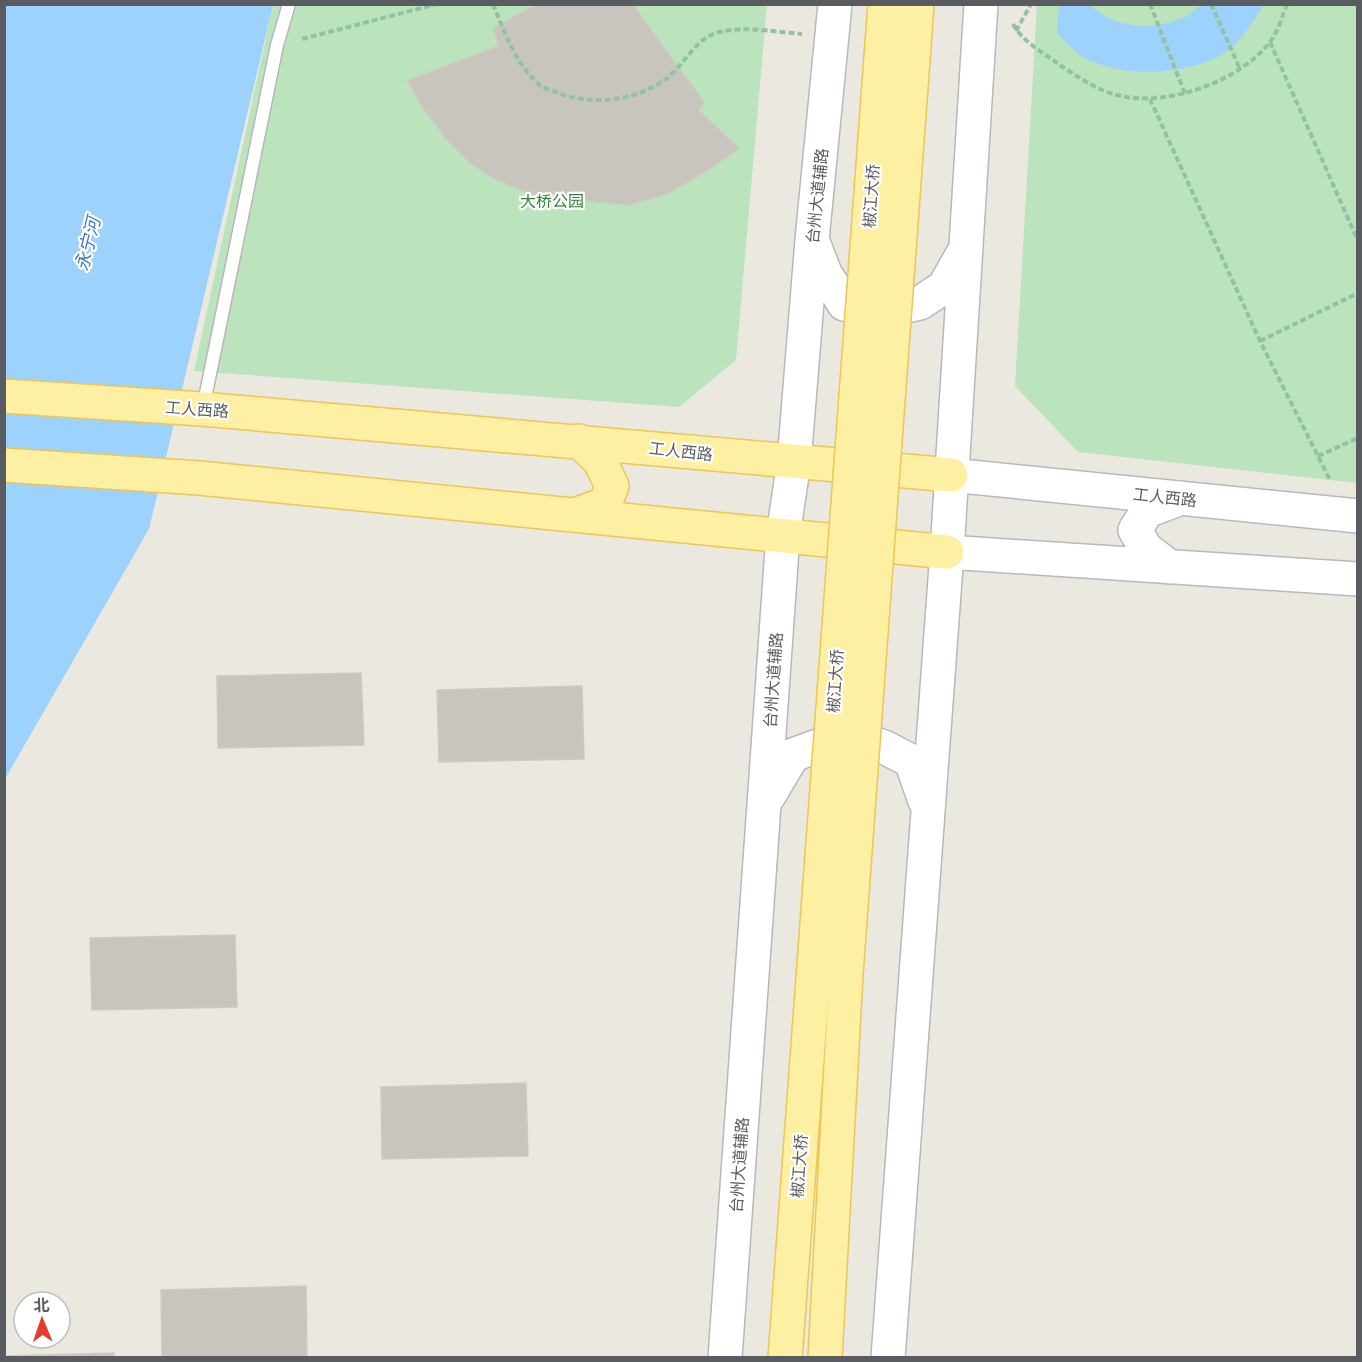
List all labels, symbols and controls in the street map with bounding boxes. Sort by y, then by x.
street label: 台州大道辅路 [802,147,832,245]
street label: 椒江大桥 [859,163,883,229]
park label: 大桥公园 [520,191,584,211]
water label: 永宁河 [70,212,105,273]
street label: 工人西路 [164,397,230,421]
street label: 工人西路 [648,438,714,464]
street label: 工人西路 [1132,484,1198,510]
street label: 台州大道辅路 [760,631,786,729]
street label: 椒江大桥 [823,648,847,714]
street label: 台州大道辅路 [726,1116,752,1214]
street label: 椒江大桥 [787,1133,811,1199]
north arrow [12,1290,72,1350]
text: 北 [33,1295,50,1315]

